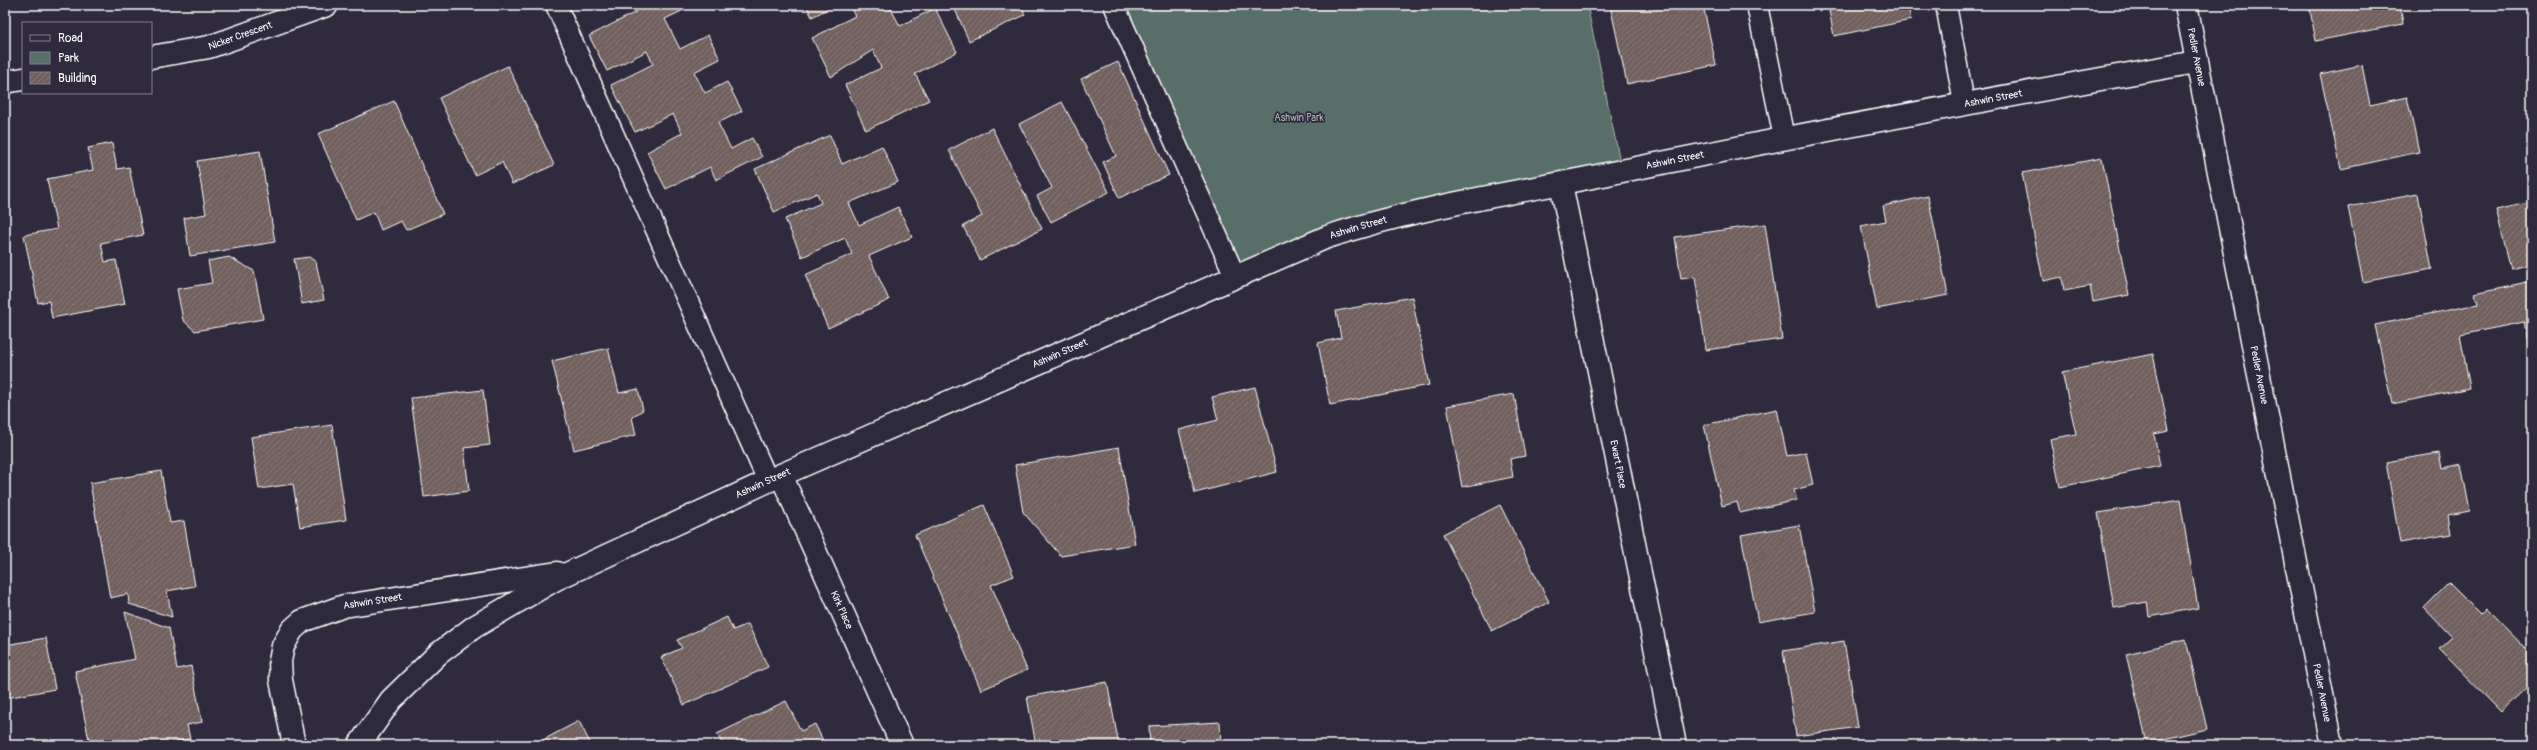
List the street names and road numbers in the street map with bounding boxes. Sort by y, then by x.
street label: Nicker Crescent [207,19,275,53]
street label: Pedler Avenue [2185,27,2208,87]
street label: Ashwin Street [1963,87,2024,110]
street label: Ashwin Street [1645,148,1706,172]
street label: Ashwin Street [1328,213,1389,242]
street label: Ashwin Street [1030,336,1090,371]
street label: Pedler Avenue [2247,345,2271,405]
street label: Ewart Place [1607,439,1629,490]
street label: Ashwin Street [734,465,793,501]
street label: Kirk Place [828,589,855,631]
street label: Ashwin Street [343,591,404,612]
street label: Pedler Avenue [2310,663,2333,723]

